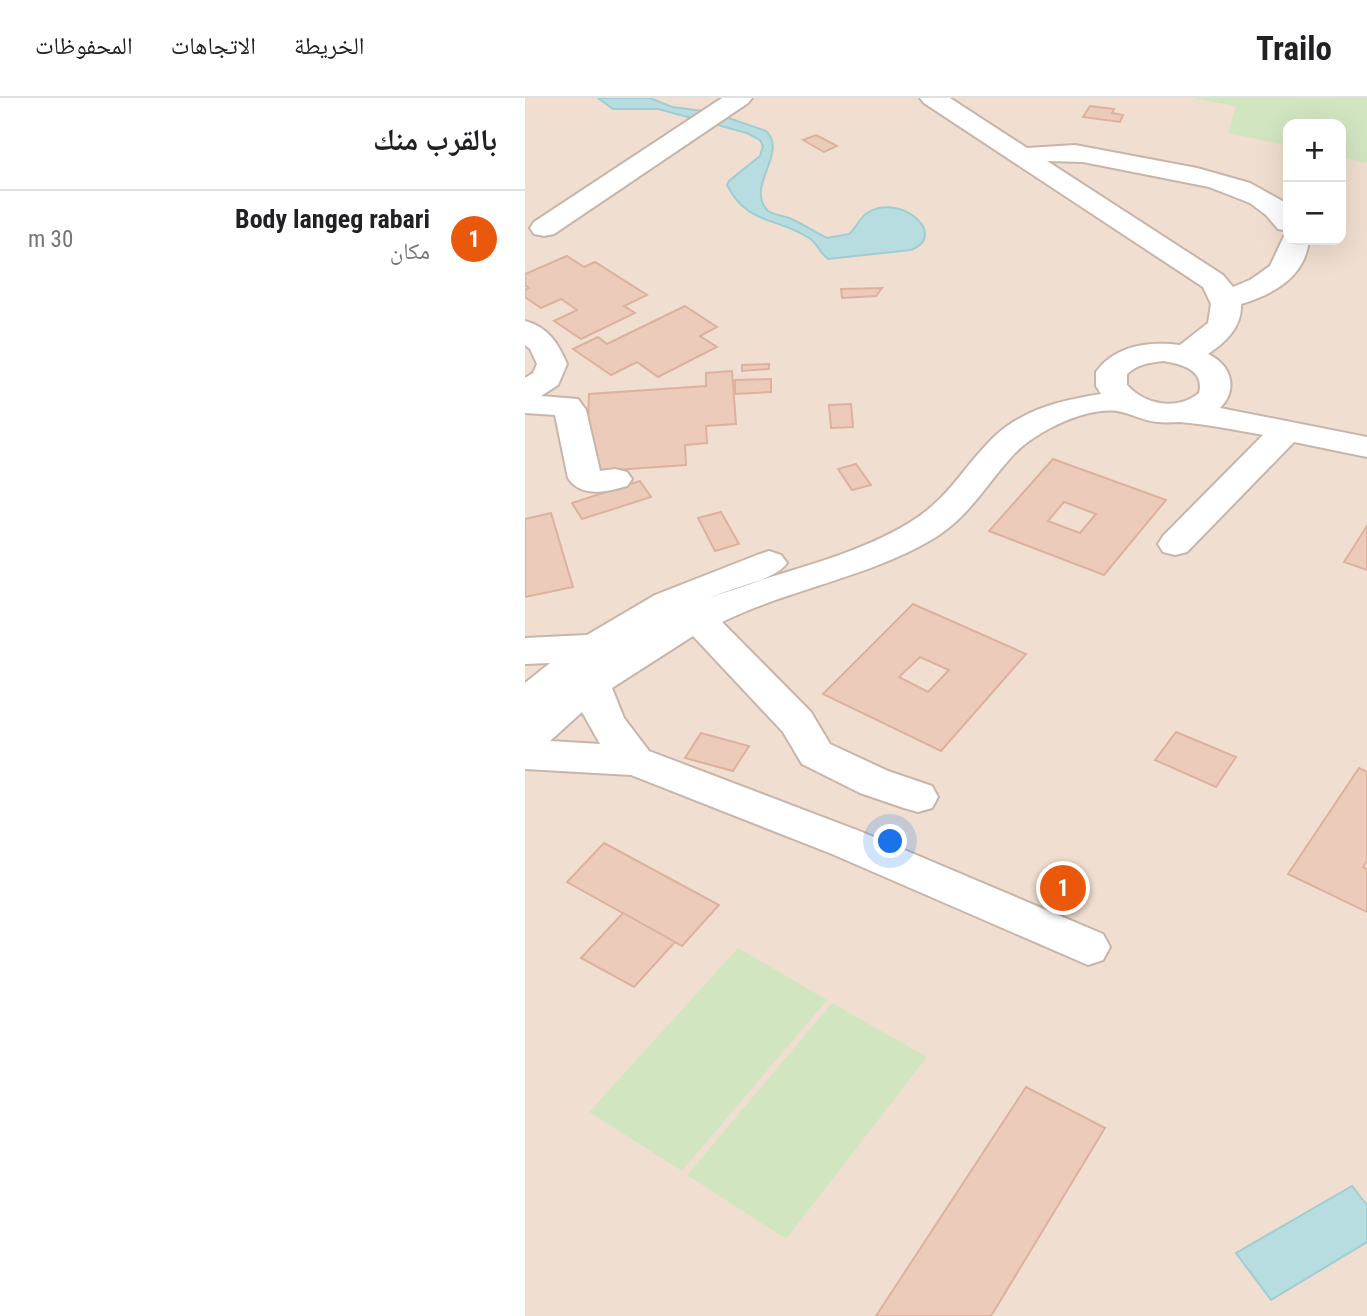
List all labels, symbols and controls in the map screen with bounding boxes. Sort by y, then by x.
text: Trailo [1256,29,1332,68]
text: المحفوظات [35,32,133,60]
text: الاتجاهات [171,32,256,60]
text: الخريطة [294,32,365,60]
map controls [1283,119,1346,245]
button: + [1283,119,1346,182]
text: بالقرب منك [373,122,497,157]
button: − [1283,182,1346,245]
text: Body langeg rabari [235,204,430,234]
text: 30 m [28,226,73,253]
text: 1 [468,226,480,253]
text: مكان [390,238,430,265]
your location [873,824,907,858]
pin: 1 [1040,862,1086,914]

